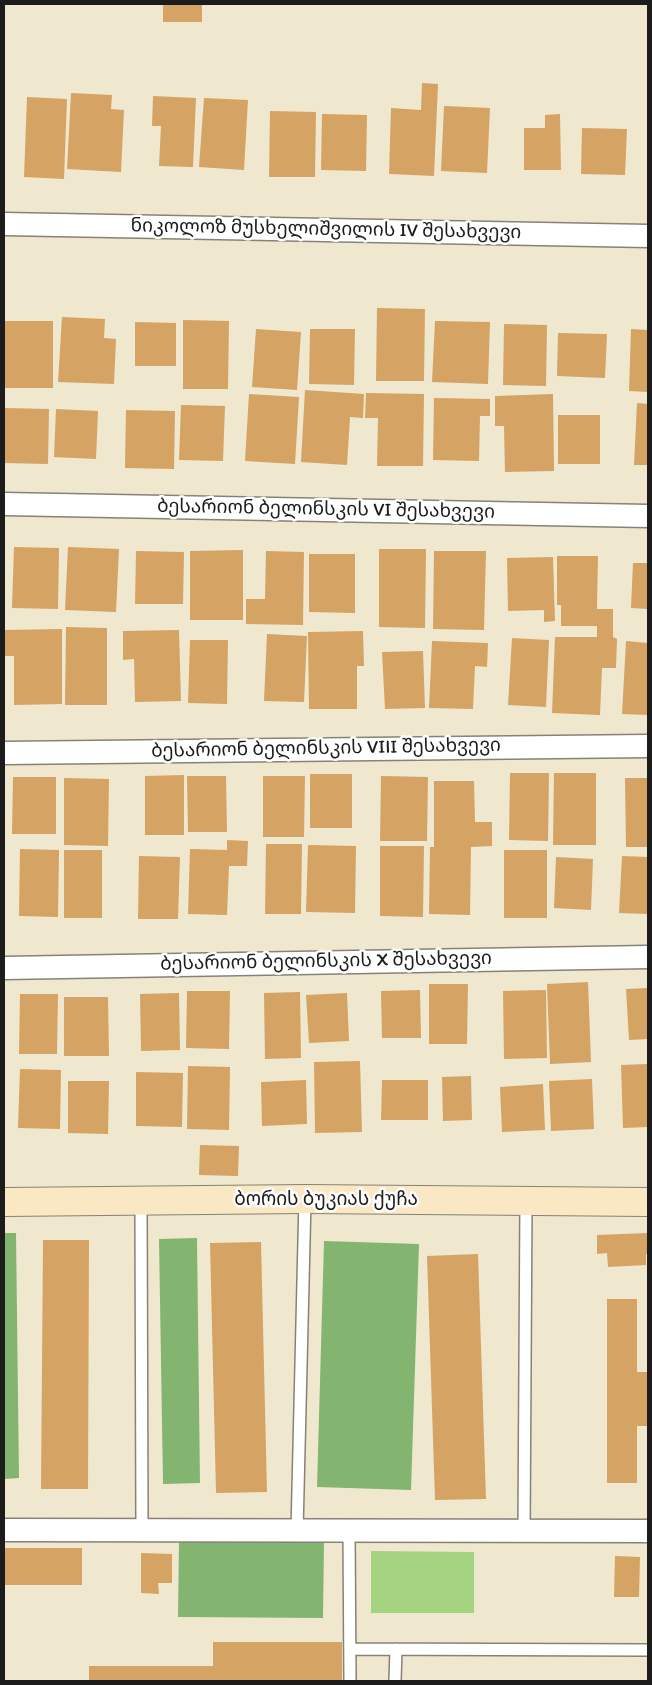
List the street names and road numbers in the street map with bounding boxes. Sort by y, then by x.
street label: ნიკოლოზ მუსხელიშვილის IV შესახვევი [130,215,522,245]
street label: ბესარიონ ბელინსკის VI შესახვევი [157,496,495,524]
street label: ბესარიონ ბელინსკის VIII შესახვევი [151,735,501,763]
street label: ბესარიონ ბელინსკის X შესახვევი [160,948,492,976]
street label: ბორის ბუკიას ქუჩა [234,1189,418,1211]

